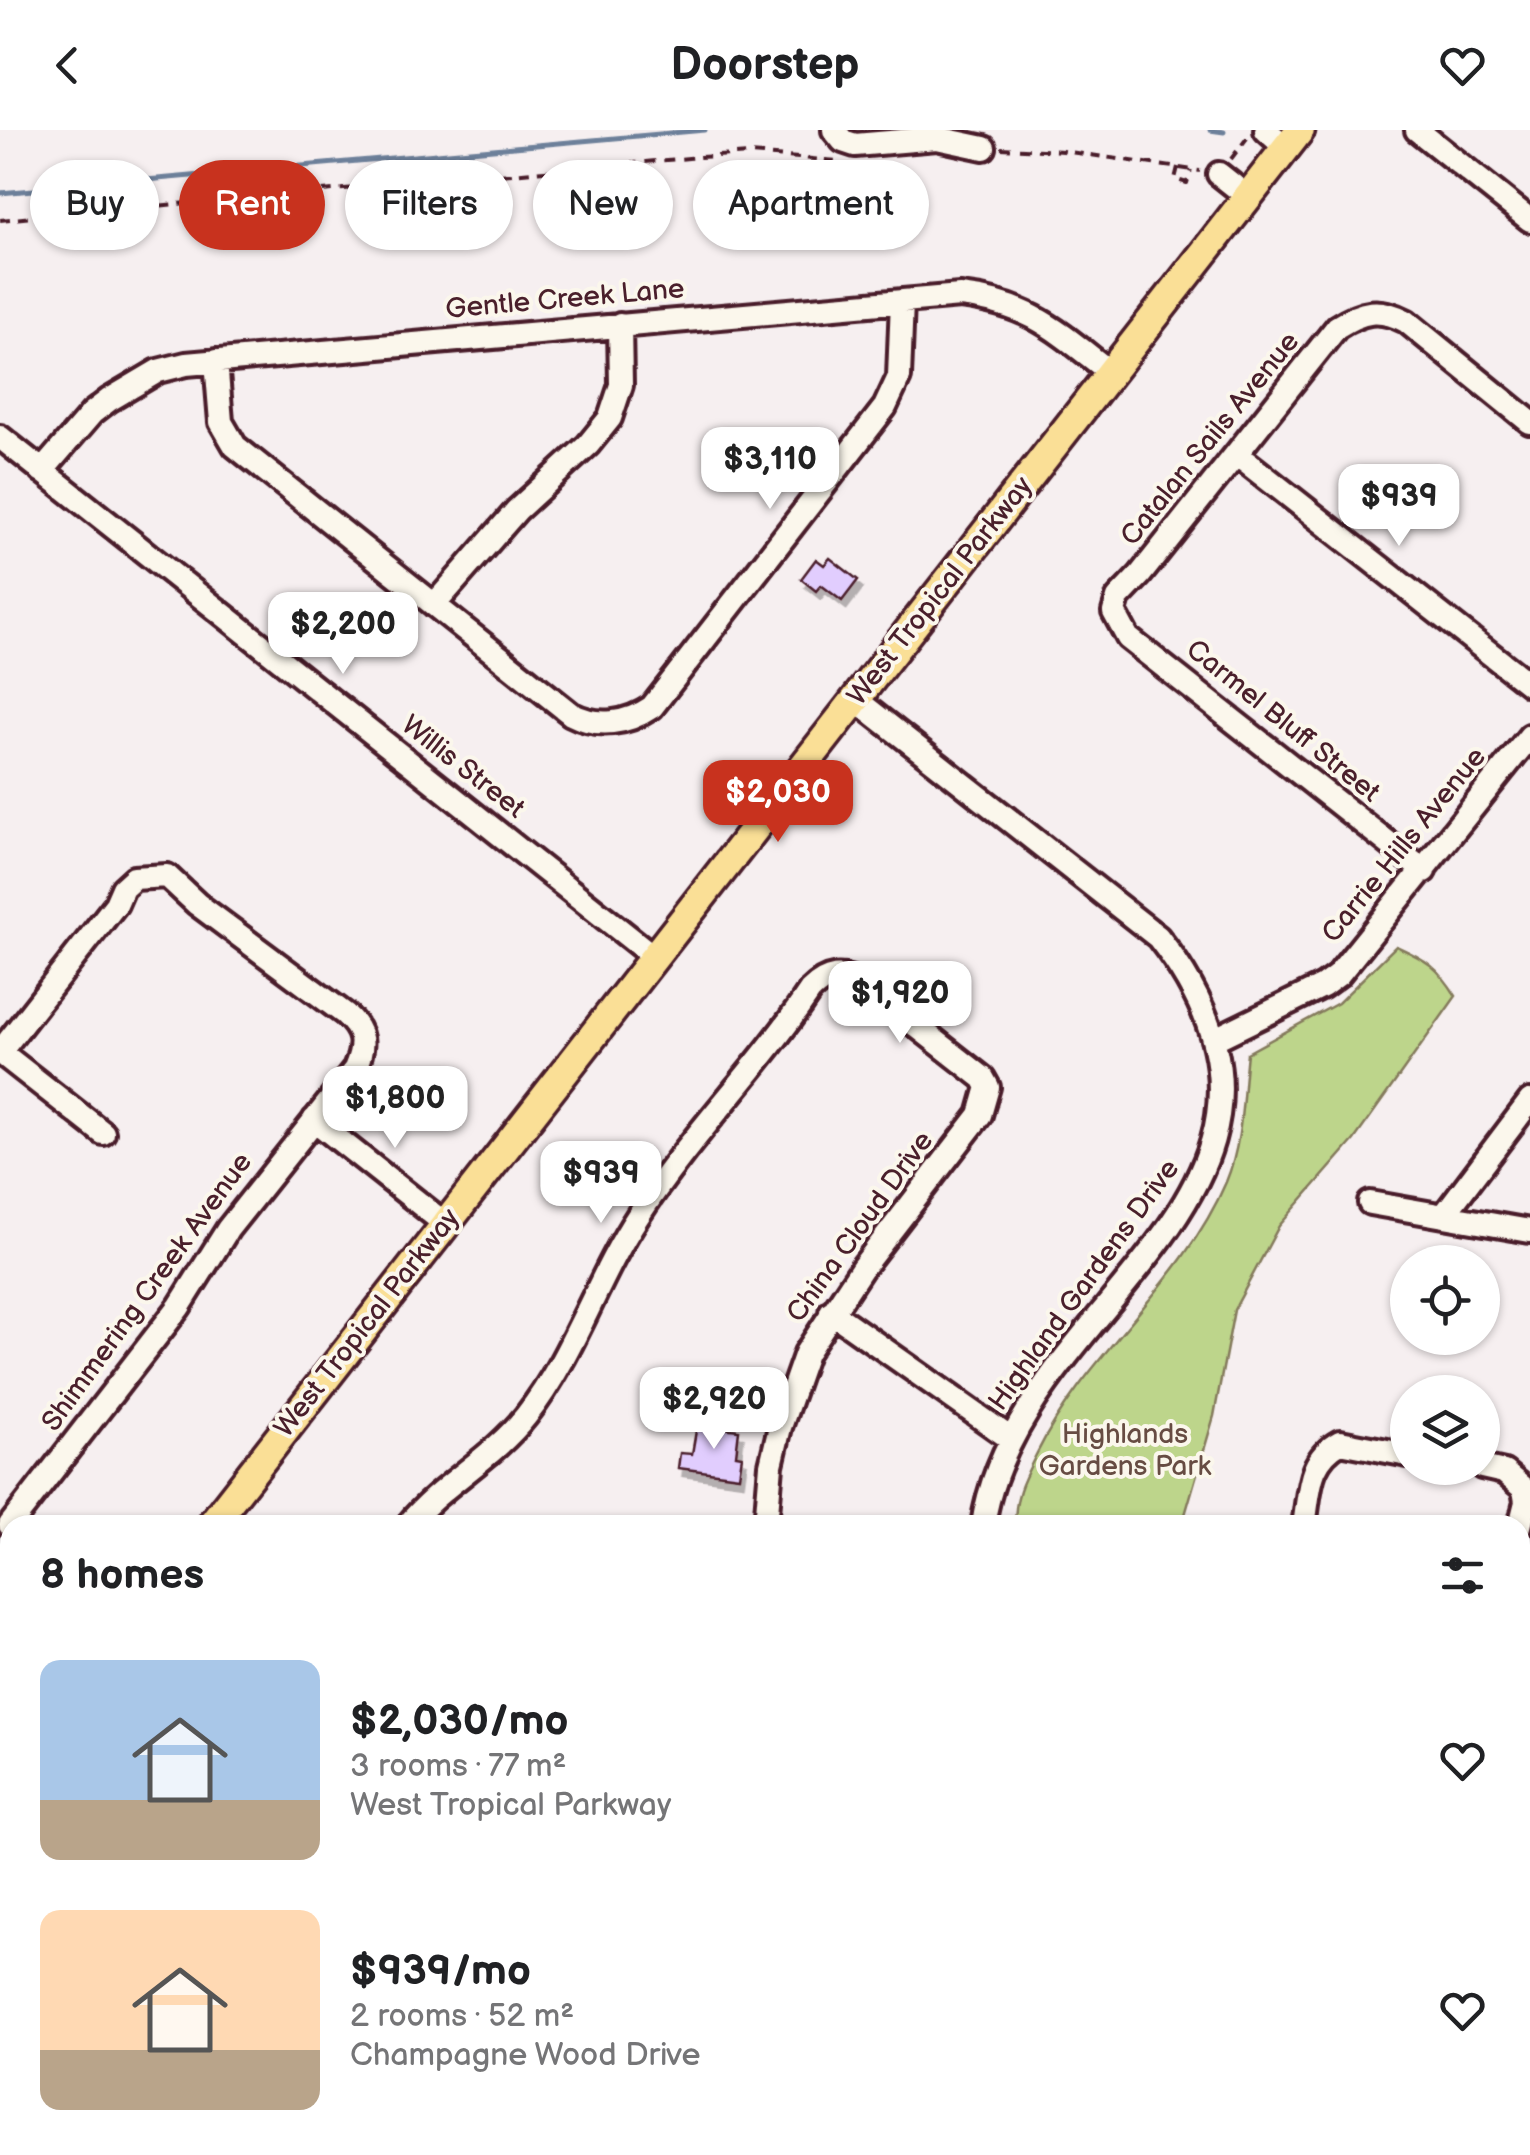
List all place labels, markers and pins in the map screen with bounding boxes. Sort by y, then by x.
pin: $3,110 [689,427,851,512]
pin: $939 [1340,464,1458,549]
pin: $2,200 [262,592,424,677]
pin: $2,030 [697,760,859,845]
pin: $1,920 [819,961,981,1046]
pin: $1,800 [314,1066,476,1151]
pin: $939 [542,1141,660,1226]
pin: $2,920 [633,1367,795,1452]

